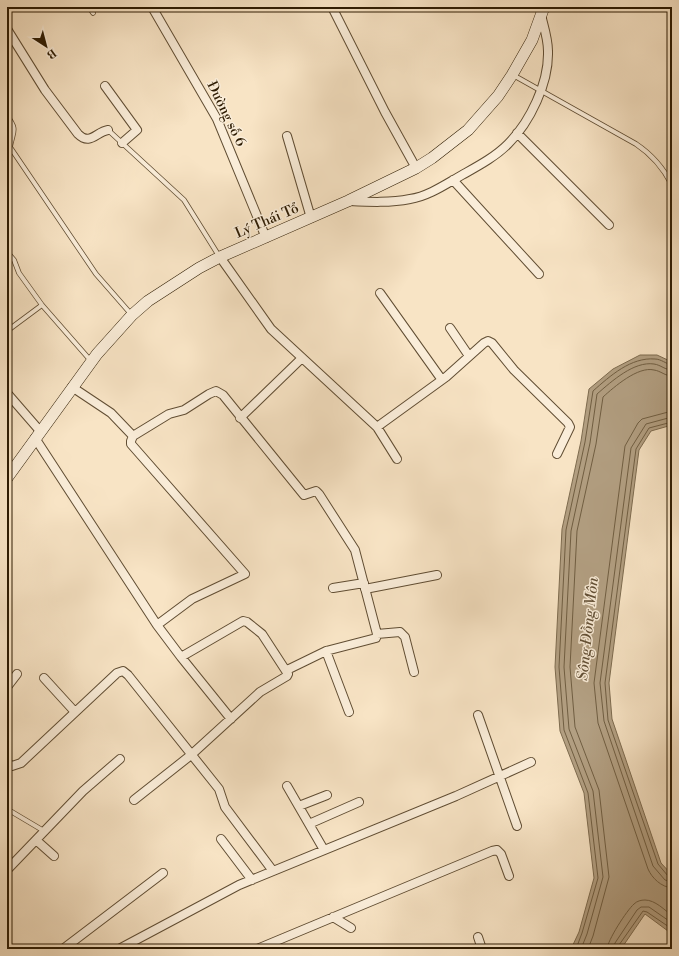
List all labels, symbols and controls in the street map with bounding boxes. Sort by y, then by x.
north arrow [26,26,66,66]
text: B [44,45,59,61]
street label: Đường số 6 [202,78,250,150]
street label: Lý Thái Tổ [232,199,302,242]
water label: Sông Đồng Môn [573,576,603,682]

